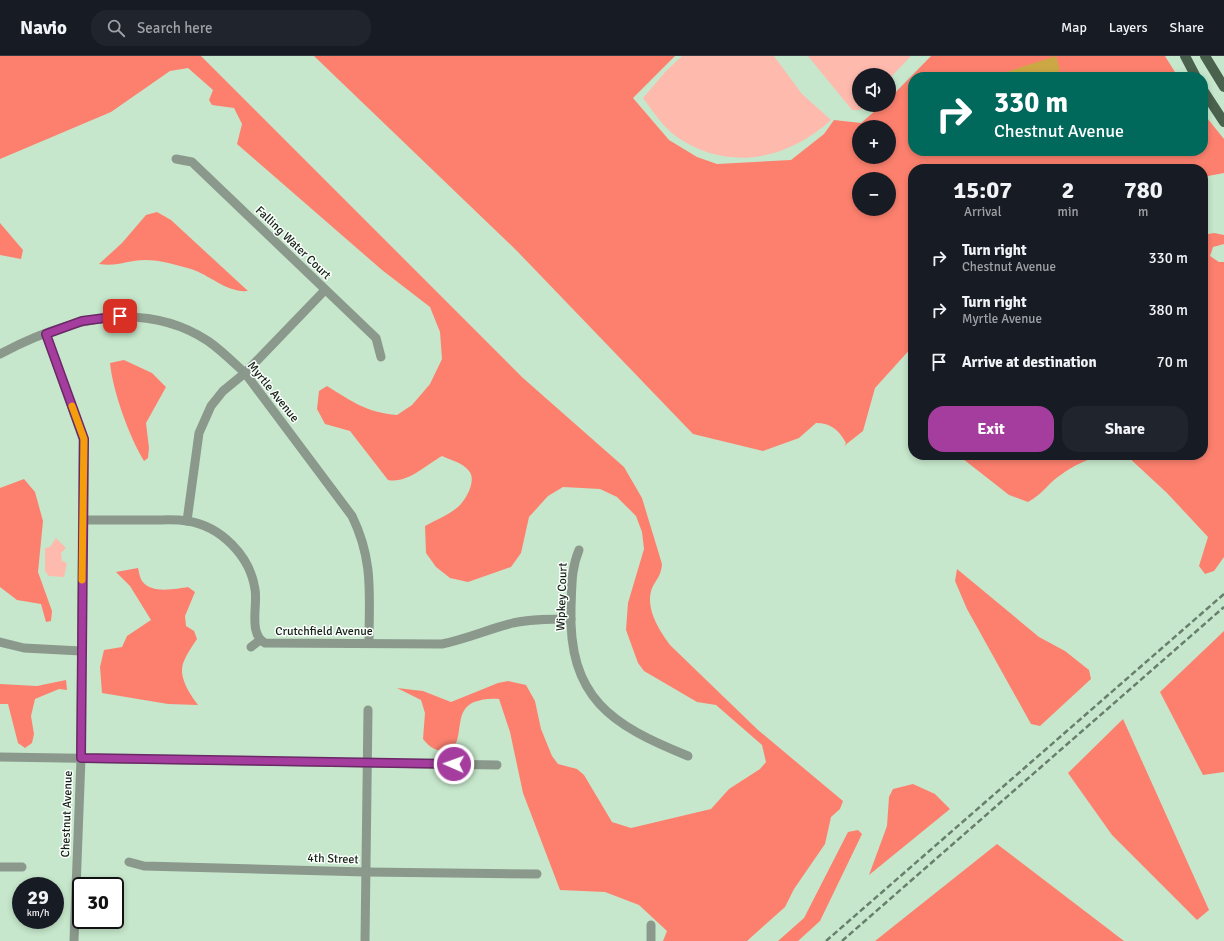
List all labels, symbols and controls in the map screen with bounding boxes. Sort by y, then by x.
search box [91,10,371,46]
text: Navio [20,16,67,40]
icon: search [105,17,127,39]
text: Search here [137,19,213,37]
text: Map [1061,19,1087,36]
text: Layers [1109,19,1148,36]
text: Share [1170,19,1204,36]
map controls [852,68,896,216]
button: sound [852,68,896,112]
text: 330 m [994,86,1068,120]
icon: right [928,88,980,140]
button: + [852,120,896,164]
text: Chestnut Avenue [994,120,1124,142]
button: − [852,172,896,216]
text: 15:07 [953,175,1012,205]
text: 2 [1062,175,1074,205]
text: 780 [1124,175,1163,205]
street label: Falling Water Court [252,203,334,283]
text: Arrival [964,204,1001,220]
text: min [1058,204,1079,220]
text: m [1138,204,1148,220]
text: Turn right [962,241,1027,259]
icon: right [928,247,950,269]
text: 330 m [1148,249,1188,267]
text: Chestnut Avenue [962,259,1056,275]
text: Turn right [962,293,1027,311]
pin [103,299,137,333]
icon: right [928,299,950,321]
text: 380 m [1148,301,1188,319]
icon: arrive [109,305,131,327]
text: Myrtle Avenue [962,311,1042,327]
icon: arrive [928,351,950,373]
text: Arrive at destination [962,353,1097,371]
text: 70 m [1157,353,1188,371]
street label: Myrtle Avenue [244,359,302,425]
button: Exit [928,406,1054,452]
button: Share [1062,406,1188,452]
street label: Wipkey Court [553,562,571,632]
street label: Crutchfield Avenue [275,624,373,639]
position arrow [433,743,475,785]
street label: Chestnut Avenue [58,770,76,858]
street label: 4th Street [307,851,359,867]
speed limit sign: 30 [72,877,124,929]
text: 29 [27,885,49,910]
text: km/h [27,907,49,919]

